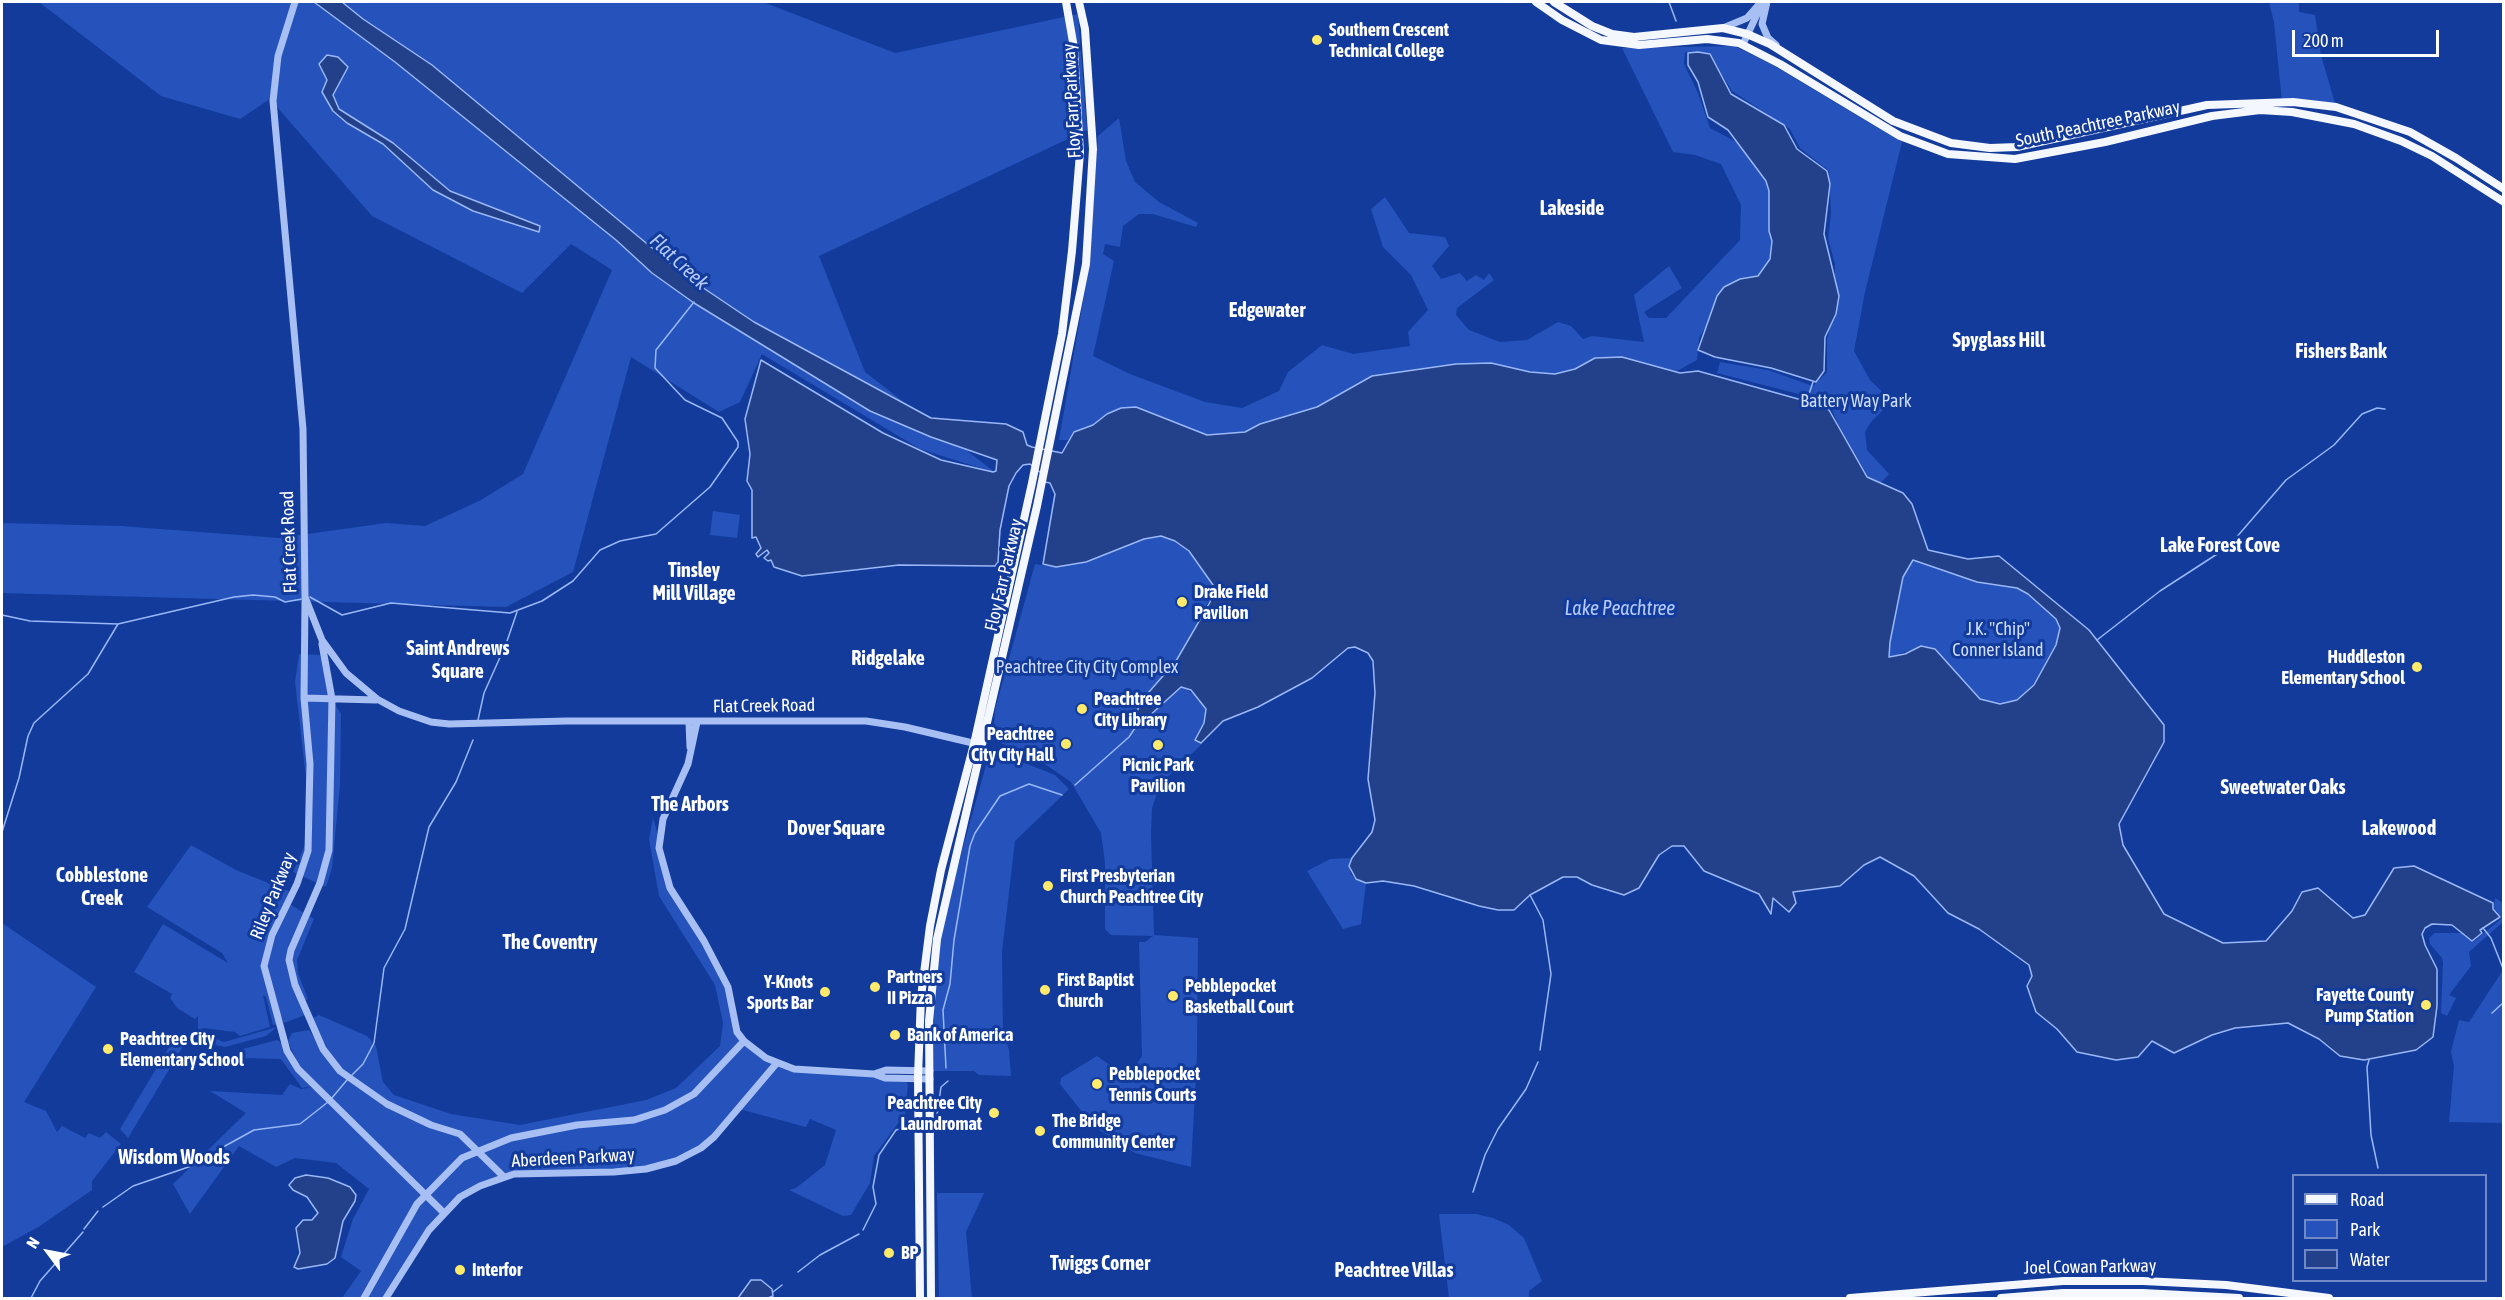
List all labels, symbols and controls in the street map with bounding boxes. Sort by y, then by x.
scale bar [2295,18,2442,56]
place label: Southern Crescent Technical College [1329,19,1449,62]
text: 200 m [2303,30,2344,51]
marker: Southern Crescent Technical College [1310,33,1324,47]
street label: Floy Farr Parkway [1058,43,1086,159]
street label: South Peachtree Parkway [2014,96,2182,152]
district label: Lakeside [1540,197,1604,221]
water label: Flat Creek [645,229,713,295]
district label: Edgewater [1229,299,1305,323]
district label: Spyglass Hill [1953,329,2045,353]
district label: Fishers Bank [2295,340,2387,364]
park label: Battery Way Park [1800,390,1912,412]
street label: Flat Creek Road [276,490,302,594]
street label: Floy Farr Parkway [981,517,1027,633]
district label: Lake Forest Cove [2160,534,2280,558]
district label: Tinsley Mill Village [653,559,735,606]
place label: Drake Field Pavilion [1194,581,1268,624]
marker: Drake Field Pavilion [1175,595,1189,609]
water label: Lake Peachtree [1565,597,1675,621]
park label: J.K. "Chip" Conner Island [1952,618,2044,660]
district label: Saint Andrews Square [406,637,510,684]
place label: Huddleston Elementary School [2281,646,2405,688]
district label: Ridgelake [851,647,925,671]
park label: Peachtree City City Complex [996,656,1178,678]
marker: Huddleston Elementary School [2410,660,2424,674]
place label: Peachtree City Library [1094,688,1167,730]
street label: Flat Creek Road [713,694,815,718]
marker: Peachtree City Library [1075,702,1089,716]
place label: Peachtree City City Hall [971,723,1054,766]
marker: Peachtree City City Hall [1059,737,1073,751]
marker: Picnic Park Pavilion [1151,738,1165,752]
place label: Picnic Park Pavilion [1122,754,1194,796]
district label: Sweetwater Oaks [2221,776,2345,800]
district label: The Arbors [651,793,729,817]
district label: Dover Square [787,817,885,841]
district label: Lakewood [2362,817,2436,841]
street label: Riley Parkway [246,849,300,943]
district label: Cobblestone Creek [56,864,148,911]
place label: First Presbyterian Church Peachtree City [1060,865,1203,908]
marker: First Presbyterian Church Peachtree City [1041,879,1055,893]
district label: The Coventry [503,931,597,955]
place label: Partners II Pizza [887,966,943,1008]
place label: First Baptist Church [1057,969,1134,1012]
place label: Y-Knots Sports Bar [747,971,813,1014]
place label: Pebblepocket Basketball Court [1185,975,1294,1018]
marker: Partners II Pizza [868,980,882,994]
marker: First Baptist Church [1038,983,1052,997]
place label: Fayette County Pump Station [2316,984,2414,1026]
marker: Y-Knots Sports Bar [818,985,832,999]
marker: Pebblepocket Basketball Court [1166,989,1180,1003]
marker: Fayette County Pump Station [2419,998,2433,1012]
place label: Bank of America [907,1024,1013,1046]
place label: Peachtree City Elementary School [120,1028,244,1070]
marker: Bank of America [888,1028,902,1042]
marker: Peachtree City Elementary School [101,1042,115,1056]
place label: Pebblepocket Tennis Courts [1109,1063,1200,1106]
marker: Pebblepocket Tennis Courts [1090,1077,1104,1091]
place label: Peachtree City Laundromat [887,1092,982,1134]
marker: Peachtree City Laundromat [987,1106,1001,1120]
place label: The Bridge Community Center [1052,1110,1175,1152]
marker: The Bridge Community Center [1033,1124,1047,1138]
street label: Aberdeen Parkway [511,1144,635,1172]
district label: Wisdom Woods [118,1146,230,1170]
legend [2292,1174,2487,1282]
text: Road [2350,1189,2384,1210]
text: Park [2350,1219,2380,1240]
north arrow [18,1222,78,1282]
text: N [23,1234,43,1251]
place label: BP [901,1242,918,1264]
marker: BP [882,1246,896,1260]
text: Water [2350,1249,2389,1270]
district label: Twiggs Corner [1050,1252,1150,1276]
street label: Joel Cowan Parkway [2024,1255,2156,1279]
place label: Interfor [472,1259,522,1281]
district label: Peachtree Villas [1335,1259,1453,1283]
marker: Interfor [453,1263,467,1277]

